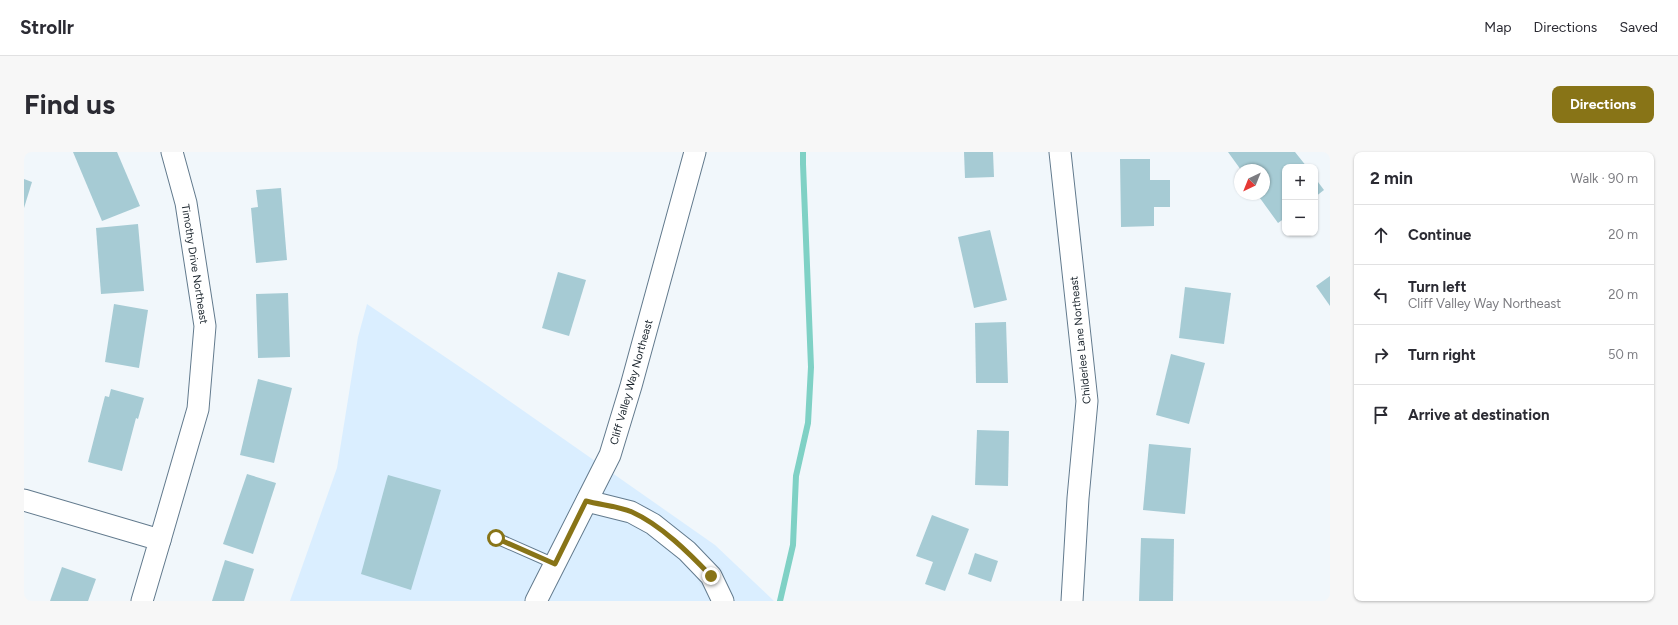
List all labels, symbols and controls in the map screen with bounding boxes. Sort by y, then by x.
text: Strollr [20,16,74,39]
text: Map [1484,19,1512,36]
text: Directions [1534,19,1597,36]
text: Saved [1619,19,1658,36]
button: Directions [1552,86,1654,123]
text: Find us [24,87,115,121]
north arrow [1234,164,1270,200]
map controls [1282,164,1318,236]
button: + [1282,164,1318,200]
text: 2 min [1370,168,1413,188]
text: Walk · 90 m [1571,171,1638,186]
button: − [1282,200,1318,236]
street label: Timothy Drive Northeast [179,203,210,325]
icon: ahead [1370,224,1392,246]
text: Continue [1408,226,1471,244]
text: 20 m [1608,227,1638,242]
street label: Childerlee Lane Northeast [1067,275,1094,404]
text: Turn left [1408,278,1466,296]
icon: left [1370,284,1392,306]
text: 20 m [1608,287,1638,302]
text: Cliff Valley Way Northeast [1408,296,1561,311]
street label: Cliff Valley Way Northeast [607,318,656,446]
icon: right [1370,344,1392,366]
text: Turn right [1408,346,1476,364]
text: 50 m [1608,347,1638,362]
icon: arrive [1370,404,1392,426]
text: Arrive at destination [1408,406,1549,424]
route start [487,529,505,547]
route end [702,567,720,585]

